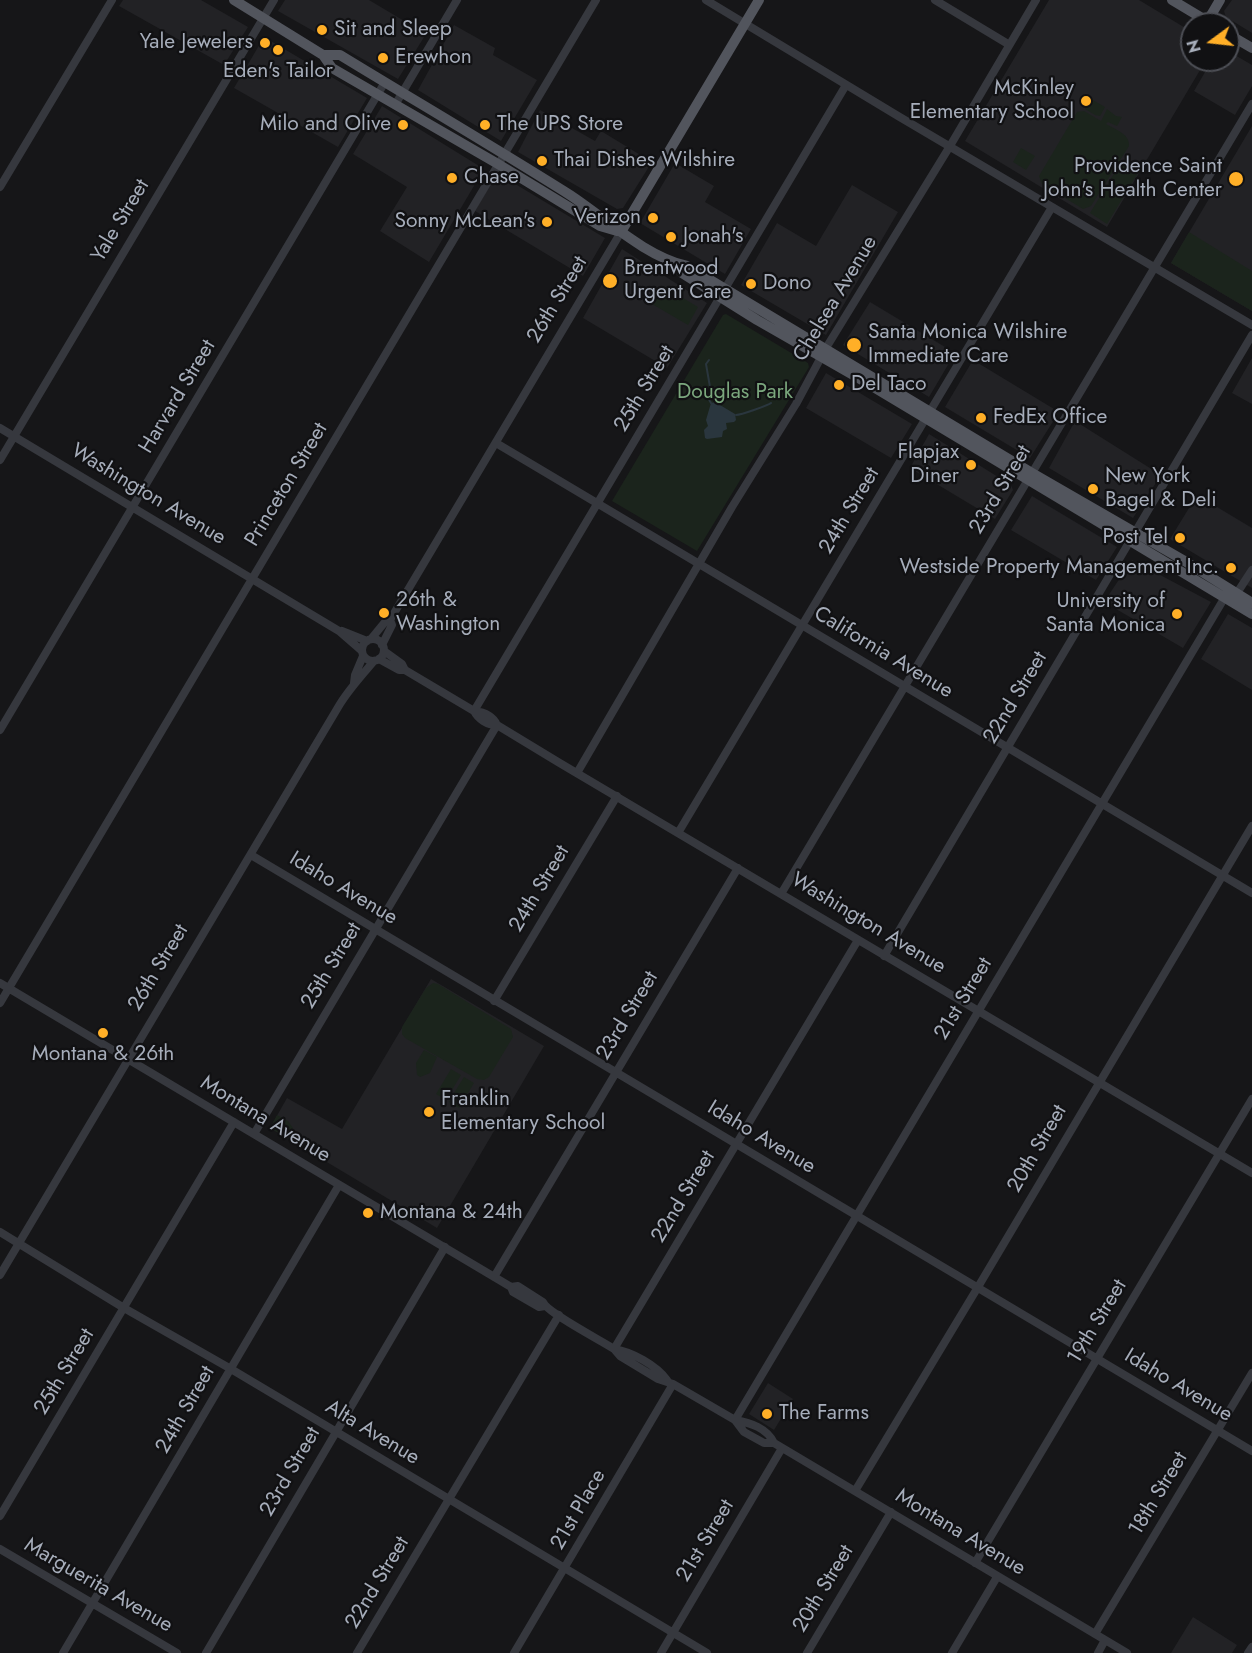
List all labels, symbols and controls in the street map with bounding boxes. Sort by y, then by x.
north arrow [1180,12,1240,72]
place label: Sit and Sleep [334,17,452,43]
marker: Sit and Sleep [315,23,329,37]
place label: Yale Jewelers [140,30,253,56]
marker: Yale Jewelers [258,36,272,50]
text: N [1181,37,1207,55]
marker: Eden's Tailor [271,43,285,57]
place label: Erewhon [395,45,472,71]
marker: Erewhon [376,51,390,65]
place label: Eden's Tailor [223,59,333,85]
place label: McKinley Elementary School [910,76,1074,126]
marker: McKinley Elementary School [1079,94,1093,108]
place label: Milo and Olive [260,112,391,138]
place label: The UPS Store [497,112,623,138]
marker: Milo and Olive [396,118,410,132]
marker: The UPS Store [478,118,492,132]
place label: Thai Dishes Wilshire [554,148,735,174]
marker: Thai Dishes Wilshire [535,154,549,168]
place label: Providence Saint John's Health Center [1043,154,1222,204]
place label: Chase [464,165,519,191]
marker: Providence Saint John's Health Center [1227,170,1245,188]
marker: Chase [445,171,459,185]
street label: Yale Street [87,175,155,267]
place label: Verizon [574,205,641,231]
place label: Sonny McLean's [394,209,535,235]
marker: Verizon [646,211,660,225]
marker: Sonny McLean's [540,215,554,229]
place label: Jonah's [683,224,743,250]
marker: Jonah's [664,230,678,244]
street label: Chelsea Avenue [789,232,883,366]
street label: 26th Street [522,252,594,348]
place label: Brentwood Urgent Care [624,256,731,306]
place label: Dono [763,271,811,297]
marker: Brentwood Urgent Care [601,272,619,290]
marker: Dono [744,277,758,291]
place label: Santa Monica Wilshire Immediate Care [868,320,1067,370]
street label: Harvard Street [134,336,222,458]
marker: Santa Monica Wilshire Immediate Care [845,336,863,354]
street label: 25th Street [609,341,681,437]
place label: Del Taco [851,372,926,398]
marker: Del Taco [832,378,846,392]
park label: Douglas Park [677,380,793,406]
place label: FedEx Office [993,405,1107,431]
marker: FedEx Office [974,411,988,425]
street label: Princeton Street [240,419,334,551]
street label: Washington Avenue [66,439,230,551]
place label: Flapjax Diner [897,440,959,490]
street label: 23rd Street [965,441,1037,539]
marker: Flapjax Diner [964,458,978,472]
street label: 24th Street [814,463,886,559]
place label: New York Bagel & Deli [1105,464,1217,514]
marker: New York Bagel & Deli [1086,482,1100,496]
place label: Post Tel [1103,525,1168,551]
marker: Post Tel [1173,531,1187,545]
place label: Westside Property Management Inc. [899,555,1219,581]
marker: Westside Property Management Inc. [1224,561,1238,575]
place label: 26th & Washington [396,588,500,638]
place label: University of Santa Monica [1046,589,1165,639]
street label: California Avenue [809,602,957,704]
marker: 26th & Washington [377,606,391,620]
marker: University of Santa Monica [1170,607,1184,621]
street label: 22nd Street [979,647,1053,749]
street label: 24th Street [504,841,576,937]
street label: Idaho Avenue [284,847,402,931]
street label: Washington Avenue [786,868,950,980]
street label: 25th Street [296,918,368,1014]
street label: 26th Street [123,920,195,1016]
street label: 21st Street [930,953,998,1045]
street label: 23rd Street [592,967,664,1065]
marker: Montana & 26th [96,1026,110,1040]
place label: Montana & 26th [32,1042,174,1068]
street label: Montana Avenue [195,1071,335,1169]
place label: Franklin Elementary School [441,1087,605,1137]
street label: Idaho Avenue [702,1096,820,1180]
street label: 20th Street [1003,1101,1073,1197]
marker: Franklin Elementary School [422,1105,436,1119]
street label: 22nd Street [647,1146,721,1248]
place label: Montana & 24th [380,1200,523,1226]
marker: Montana & 24th [361,1206,375,1220]
street label: 19th Street [1063,1275,1133,1369]
street label: 25th Street [29,1324,101,1420]
street label: Idaho Avenue [1119,1344,1237,1428]
street label: 24th Street [151,1362,221,1458]
street label: Alta Avenue [320,1395,424,1471]
place label: The Farms [779,1401,869,1427]
marker: The Farms [760,1407,774,1421]
street label: 23rd Street [255,1423,327,1521]
street label: 18th Street [1124,1447,1194,1541]
street label: 21st Place [546,1465,612,1555]
street label: Montana Avenue [890,1484,1030,1582]
street label: 21st Street [672,1495,740,1587]
street label: 22nd Street [341,1532,415,1634]
street label: Marguerita Avenue [19,1533,177,1639]
street label: 20th Street [788,1541,860,1637]

